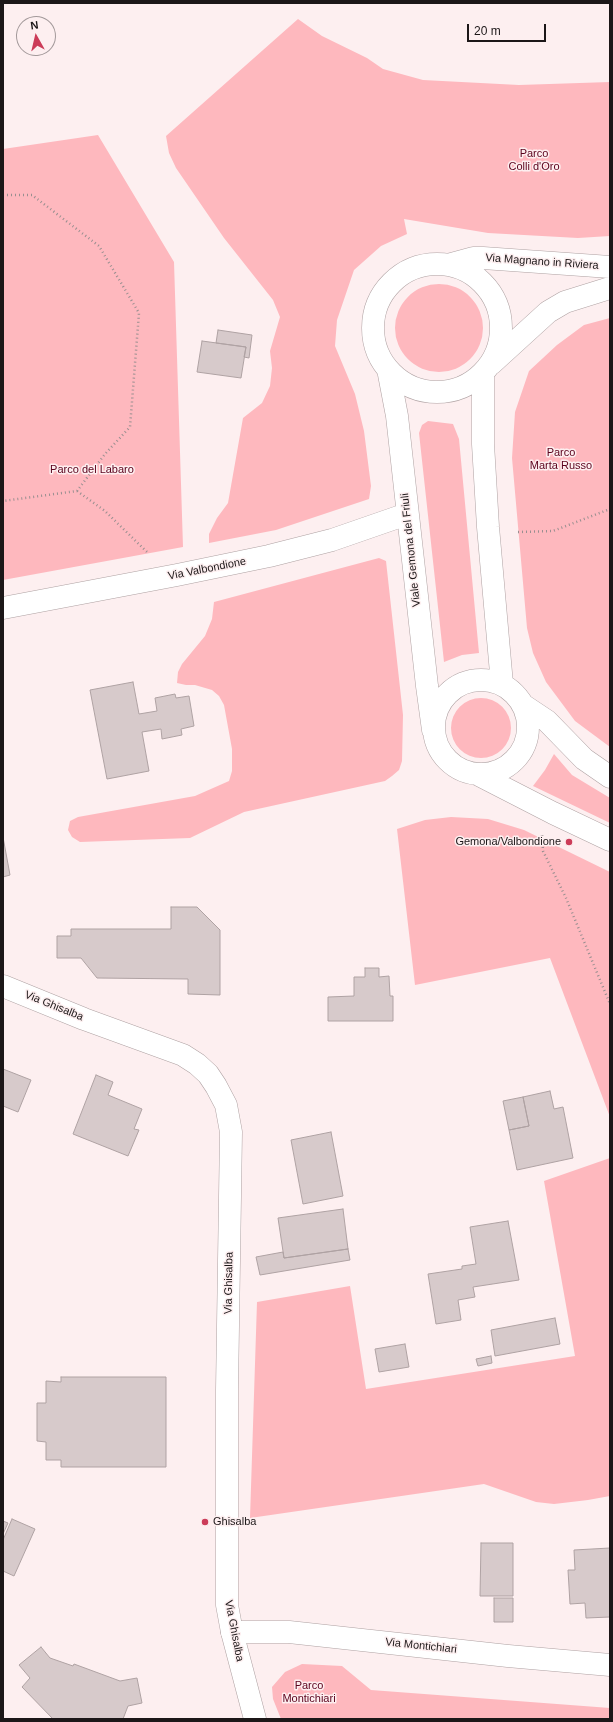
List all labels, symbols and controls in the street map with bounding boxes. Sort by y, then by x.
north arrow [16,16,56,56]
scale bar [469,16,548,42]
text: N [30,19,39,32]
text: 20 m [474,24,501,38]
park label: Parco Colli d'Oro [508,147,560,173]
street label: Via Magnano in Riviera [485,251,599,273]
park label: Parco Marta Russo [530,446,592,472]
park label: Parco del Labaro [50,463,134,477]
street label: Viale Gemona del Friuli [398,493,424,607]
street label: Via Valbondione [167,555,247,583]
place label: Gemona/Valbondione [455,835,561,849]
marker: Gemona/Valbondione [564,837,574,847]
street label: Via Ghisalba [23,988,85,1024]
street label: Via Ghisalba [222,1252,236,1314]
place label: Ghisalba [213,1515,256,1529]
marker: Ghisalba [200,1517,210,1527]
street label: Via Ghisalba [222,1599,246,1663]
street label: Via Montichiari [385,1636,457,1656]
park label: Parco Montichiari [282,1679,336,1705]

